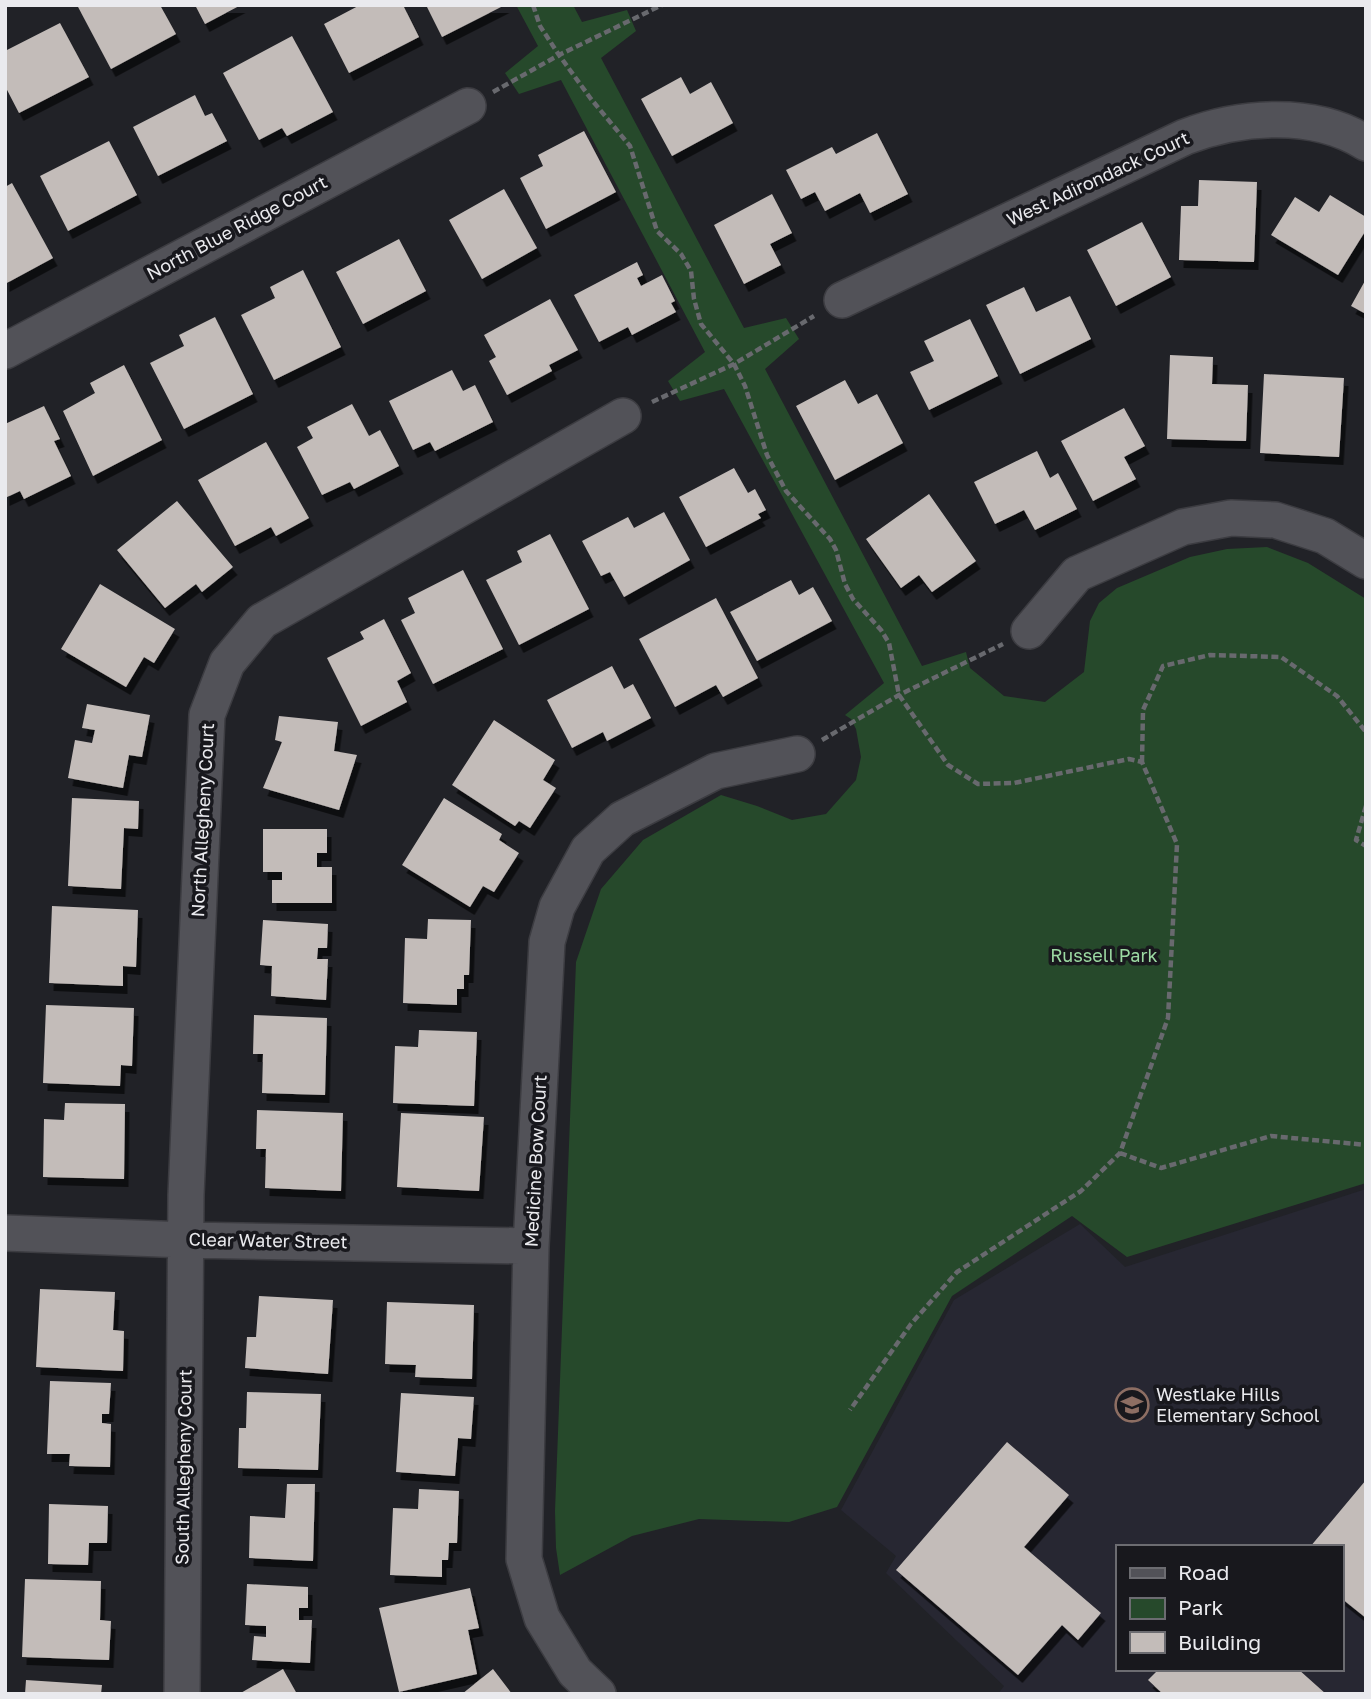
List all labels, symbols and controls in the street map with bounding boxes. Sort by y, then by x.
street label: West Adirondack Court [1003,126,1192,230]
street label: North Blue Ridge Court [143,170,330,284]
street label: North Allegheny Court [186,722,218,918]
park label: Russell Park [1050,944,1158,966]
street label: Medicine Bow Court [519,1074,551,1248]
street label: Clear Water Street [188,1228,348,1252]
street label: South Allegheny Court [170,1369,196,1565]
place label: Westlake Hills Elementary School [1156,1383,1320,1426]
school or university icon: Westlake Hills Elementary School [1113,1386,1151,1424]
legend [1116,1545,1343,1671]
text: Road [1178,1559,1229,1585]
text: Park [1178,1594,1224,1620]
text: Building [1178,1629,1261,1655]

